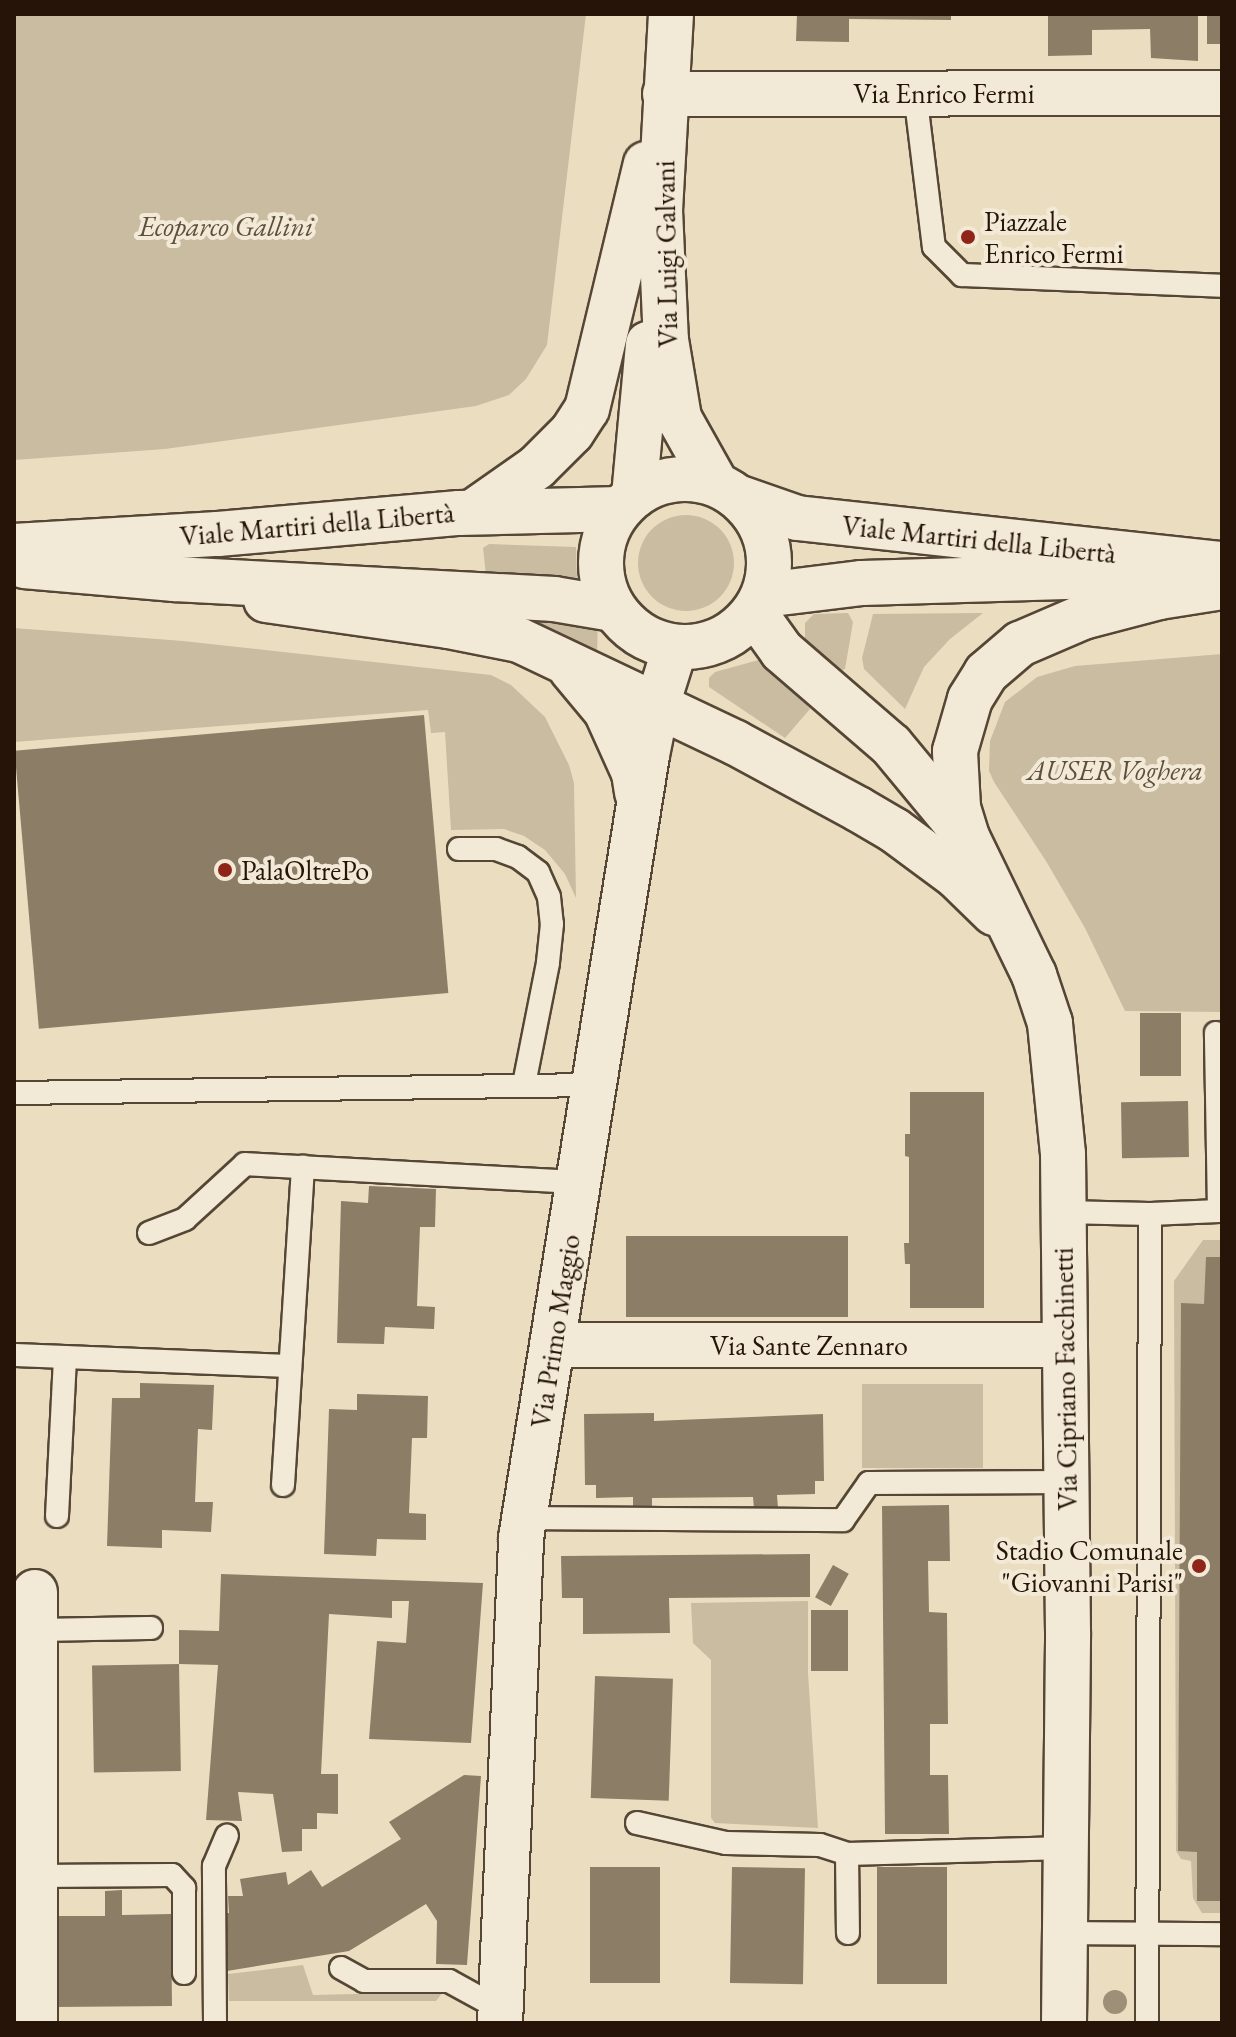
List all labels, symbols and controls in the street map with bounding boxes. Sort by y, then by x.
street label: Via Enrico Fermi [853,76,1035,110]
street label: Via Luigi Galvani [648,160,684,348]
place label: Piazzale Enrico Fermi [984,204,1123,270]
park label: Ecoparco Gallini [139,209,313,243]
marker: Piazzale Enrico Fermi [959,228,977,246]
street label: Viale Martiri della Libertà [178,495,456,553]
street label: Viale Martiri della Libertà [840,508,1118,570]
park label: AUSER Voghera [1027,753,1203,787]
place label: PalaOltrePo [241,853,369,887]
marker: PalaOltrePo [216,861,234,879]
street label: Via Primo Maggio [523,1232,587,1430]
street label: Via Cipriano Facchinetti [1046,1247,1084,1511]
street label: Via Sante Zennaro [710,1328,908,1362]
place label: Stadio Comunale "Giovanni Parisi" [996,1533,1183,1599]
marker: Stadio Comunale "Giovanni Parisi" [1190,1557,1208,1575]

